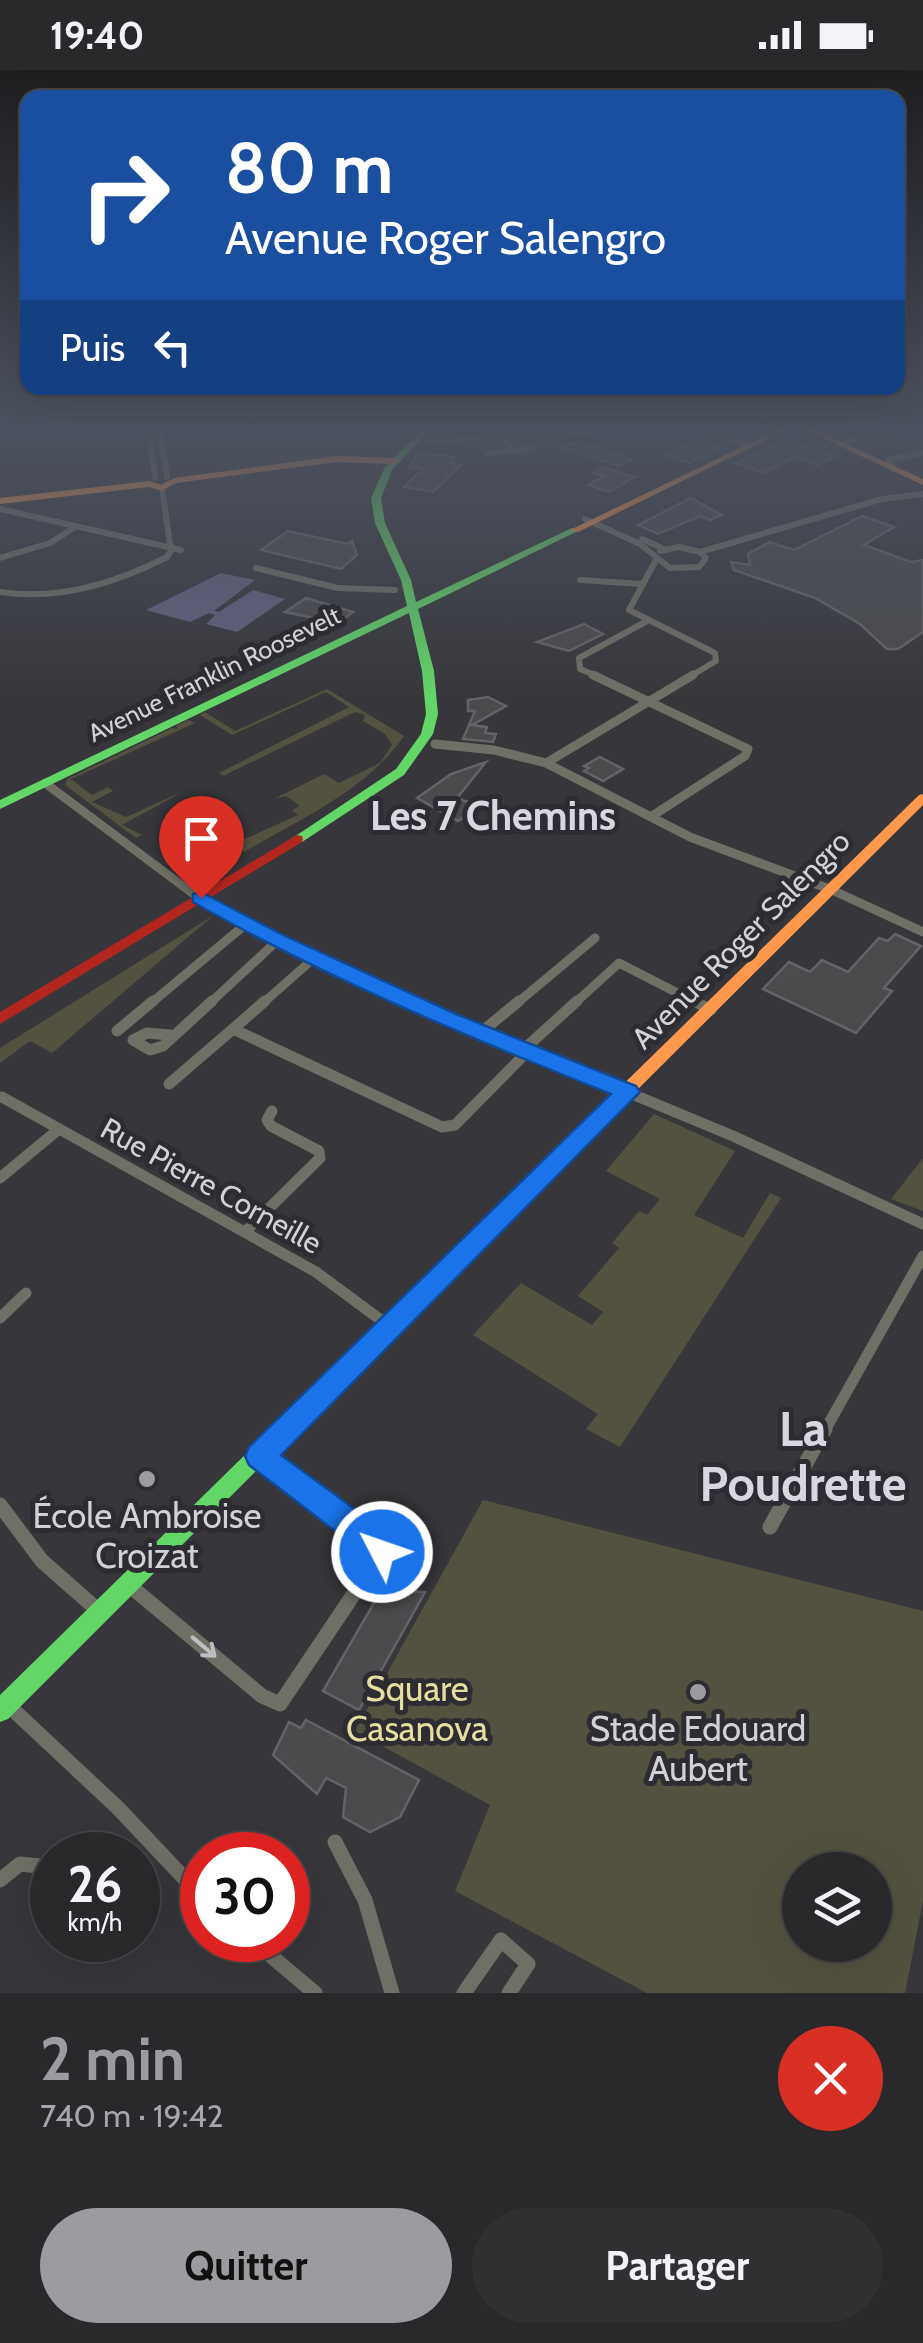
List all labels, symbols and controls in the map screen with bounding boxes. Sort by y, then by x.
text: 19:40 [50,12,144,59]
text: 80 m [225,125,393,211]
icon: right [60,130,190,260]
text: Avenue Roger Salengro [225,211,666,265]
icon: left [145,320,200,375]
text: Puis [60,324,125,371]
street label: Avenue Franklin Roosevelt [83,600,345,748]
district label: Les 7 Chemins [370,791,616,840]
pin [159,796,244,899]
icon: arrive [174,811,229,866]
street label: Avenue Roger Salengro [624,823,858,1057]
street label: Rue Pierre Corneille [94,1110,328,1262]
district label: La Poudrette [699,1400,907,1513]
marker: École Ambroise Croizat [136,1468,158,1490]
place label: École Ambroise Croizat [33,1494,261,1577]
position arrow [330,1500,434,1604]
one-way arrow [190,1636,216,1658]
park label: Square Casanova [346,1667,488,1750]
marker: Stade Edouard Aubert [687,1681,709,1703]
place label: Stade Edouard Aubert [590,1707,806,1790]
speed limit sign: 30 [180,1832,310,1962]
map controls [782,1852,892,1962]
button: layers [782,1852,892,1962]
text: 26 [68,1854,122,1915]
text: km/h [68,1907,122,1937]
text: 2 min [40,2022,185,2095]
button: close [778,2026,883,2131]
text: 740 m · 19:42 [40,2096,224,2135]
button: Quitter [40,2208,452,2323]
button: Partager [472,2208,883,2323]

